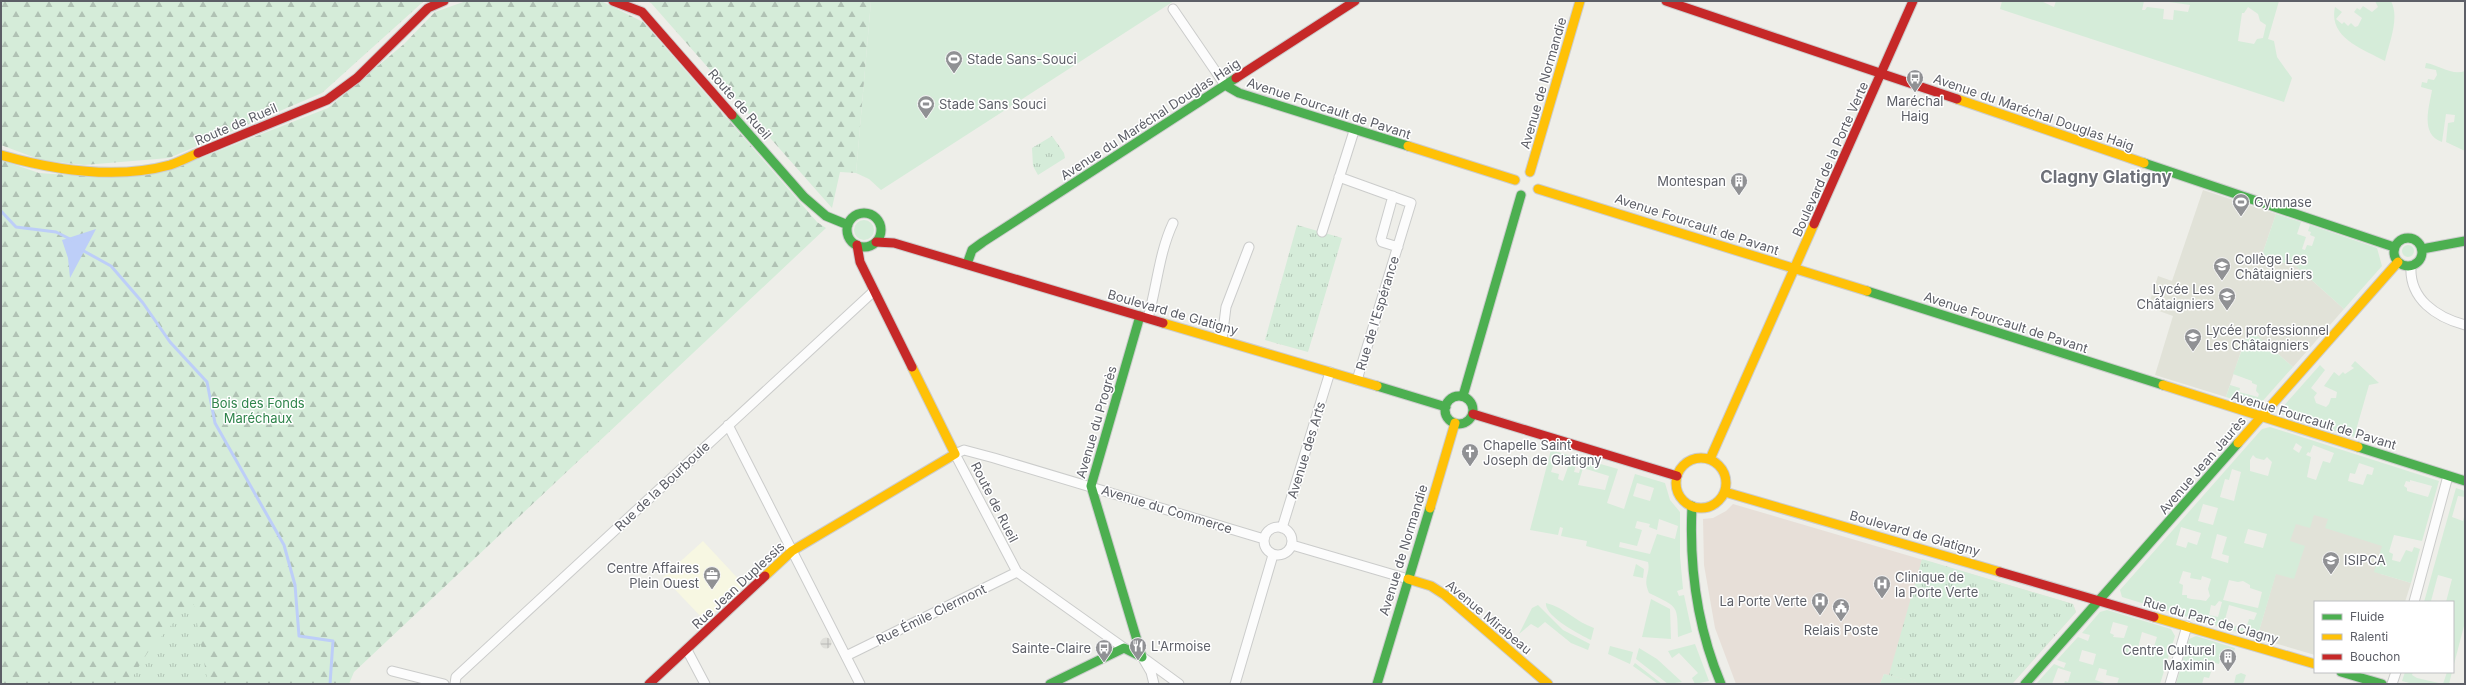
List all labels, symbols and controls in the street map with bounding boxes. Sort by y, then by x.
street label: Avenue de Normandie [1517,15,1569,151]
sports icon: Stade Sans-Souci [944,49,964,74]
place label: Stade Sans-Souci [967,51,1077,67]
street label: Avenue du Maréchal Douglas Haig [1057,55,1243,183]
street label: Route de Rueil [705,65,775,143]
bus stop icon: Maréchal Haig [1905,68,1925,93]
street label: Avenue du Maréchal Douglas Haig [1932,70,2136,154]
street label: Avenue Fourcault de Pavant [1245,74,1413,142]
street label: Boulevard de la Porte Verte [1789,79,1871,239]
place label: Maréchal Haig [1887,93,1943,124]
sports icon: Stade Sans Souci [916,94,936,119]
place label: Stade Sans Souci [939,96,1046,112]
street label: Route de Rueil [192,99,280,149]
district label: Clagny Glatigny [2040,167,2172,187]
building icon: Montespan [1729,171,1749,196]
place label: Montespan [1657,173,1726,189]
street label: Avenue Fourcault de Pavant [1613,190,1781,258]
sports icon: Gymnase [2231,192,2251,217]
place label: Gymnase [2254,194,2312,210]
place label: Collège Les Châtaigniers [2235,251,2313,282]
street label: Rue de l'Espérance [1352,254,1402,372]
school or university icon: Collège Les Châtaigniers [2212,256,2232,281]
place label: Lycée Les Châtaigniers [2137,281,2214,312]
street label: Boulevard de Glatigny [1106,286,1240,338]
school or university icon: Lycée Les Châtaigniers [2217,286,2237,311]
street label: Avenue Fourcault de Pavant [1922,288,2090,356]
place label: Lycée professionnel Les Châtaigniers [2206,322,2329,353]
school or university icon: Lycée professionnel Les Châtaigniers [2183,327,2203,352]
street label: Avenue du Progrès [1072,364,1120,480]
street label: Avenue Fourcault de Pavant [2230,387,2398,453]
park label: Bois des Fonds Maréchaux [211,395,305,426]
street label: Avenue des Arts [1284,400,1328,500]
street label: Avenue Jean Jaurès [2155,413,2249,517]
place label: Chapelle Saint Joseph de Glatigny [1483,437,1601,468]
street label: Rue de la Bourboule [611,438,713,534]
church icon: Chapelle Saint Joseph de Glatigny [1460,442,1480,467]
street label: Route de Rueil [968,459,1022,545]
street label: Avenue du Commerce [1100,481,1234,537]
street label: Avenue de Normandie [1375,483,1431,617]
street label: Boulevard de Glatigny [1848,507,1982,559]
street label: Rue Jean Duplessis [688,538,788,632]
school or university icon: ISIPCA [2321,550,2341,575]
place label: ISIPCA [2344,552,2386,568]
place label: Centre Affaires Plein Ouest [607,560,699,591]
office icon: Centre Affaires Plein Ouest [702,565,722,590]
place label: Clinique de la Porte Verte [1895,569,1978,600]
hospital icon: Clinique de la Porte Verte [1872,574,1892,599]
street label: Avenue Mirabeau [1443,576,1535,658]
street label: Rue Émile Clermont [873,580,989,648]
hospital icon: La Porte Verte [1810,591,1830,616]
place label: La Porte Verte [1720,593,1807,609]
street label: Rue du Parc de Clagny [2142,593,2280,647]
public building icon: Relais Poste [1831,597,1851,622]
legend [2314,601,2454,673]
text: Fluide [2350,609,2384,624]
place label: Relais Poste [1804,622,1878,638]
text: Ralenti [2350,629,2388,644]
restaurant icon: L'Armoise [1128,636,1148,661]
bus stop icon: Sainte-Claire [1094,638,1114,663]
place label: L'Armoise [1151,638,1211,654]
place label: Sainte-Claire [1011,640,1091,656]
place label: Centre Culturel Maximin [2122,642,2215,673]
building icon: Centre Culturel Maximin [2218,647,2238,672]
text: Bouchon [2350,649,2400,664]

